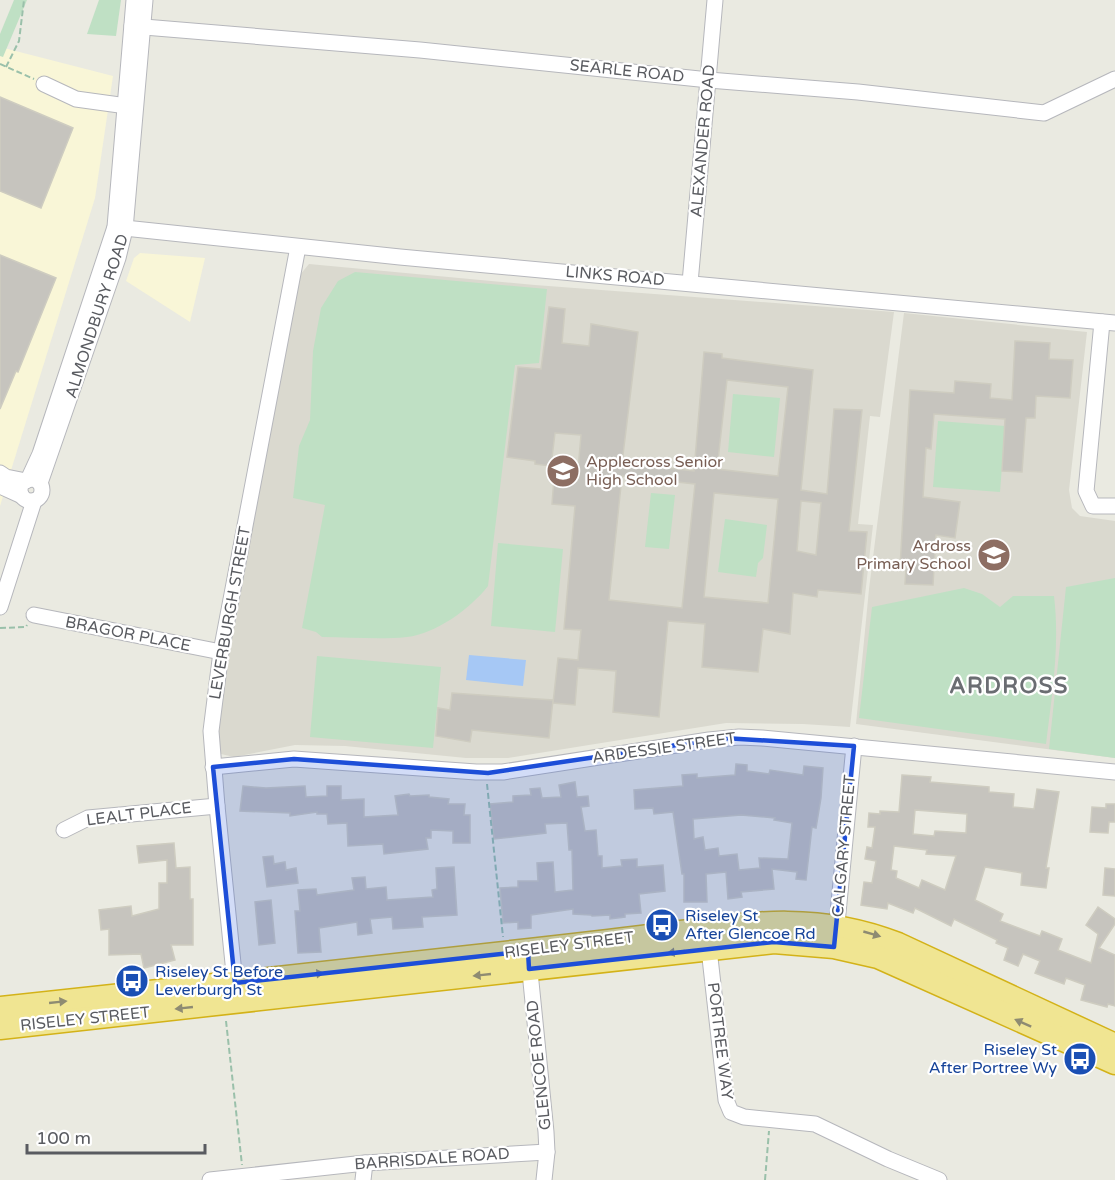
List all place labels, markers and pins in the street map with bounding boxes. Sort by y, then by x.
place label: Applecross Senior High School [586,452,724,490]
school or university icon: Applecross Senior High School [545,453,581,489]
place label: Ardross Primary School [856,536,971,574]
school or university icon: Ardross Primary School [976,537,1012,573]
place label: Riseley St After Glencoe Rd [685,906,816,944]
bus stop icon: Riseley St After Glencoe Rd [644,907,680,943]
place label: Riseley St Before Leverburgh St [155,962,283,1000]
bus stop icon: Riseley St Before Leverburgh St [114,963,150,999]
place label: Riseley St After Portree Wy [929,1040,1057,1078]
bus stop icon: Riseley St After Portree Wy [1062,1041,1098,1077]

